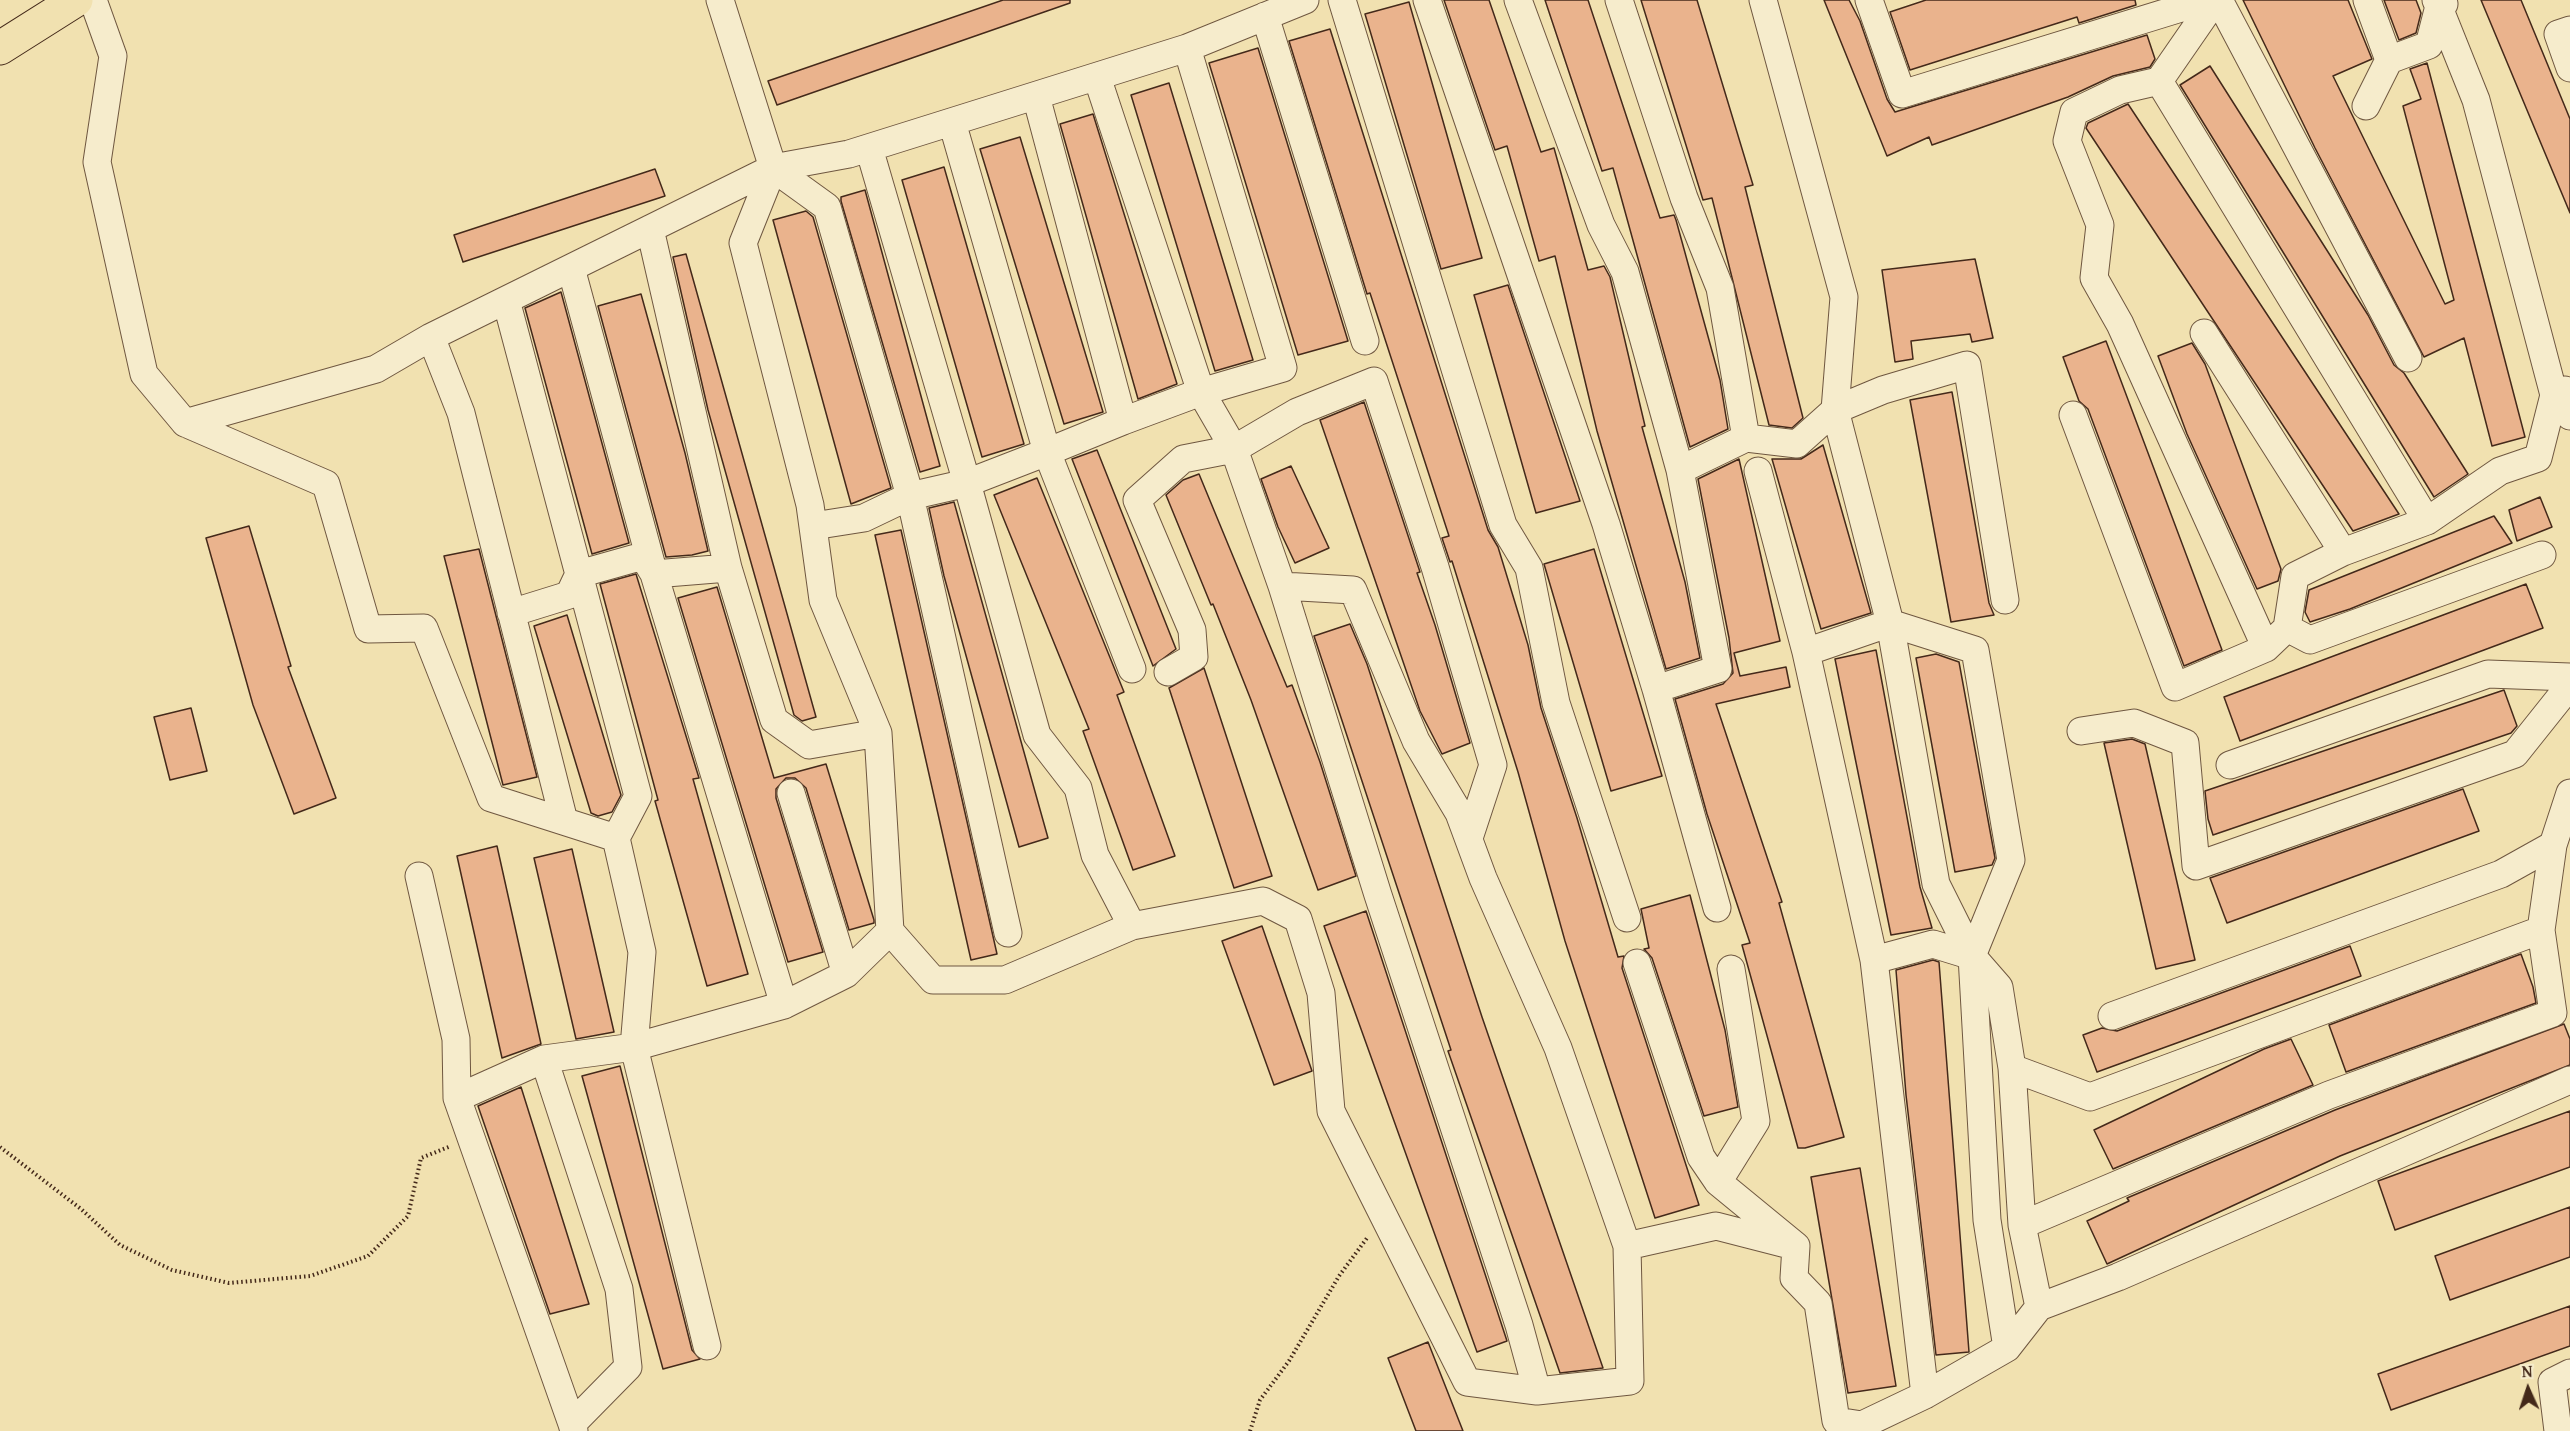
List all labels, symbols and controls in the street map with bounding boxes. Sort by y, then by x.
north arrow [2498,1359,2558,1419]
text: N [2521,1359,2533,1383]

